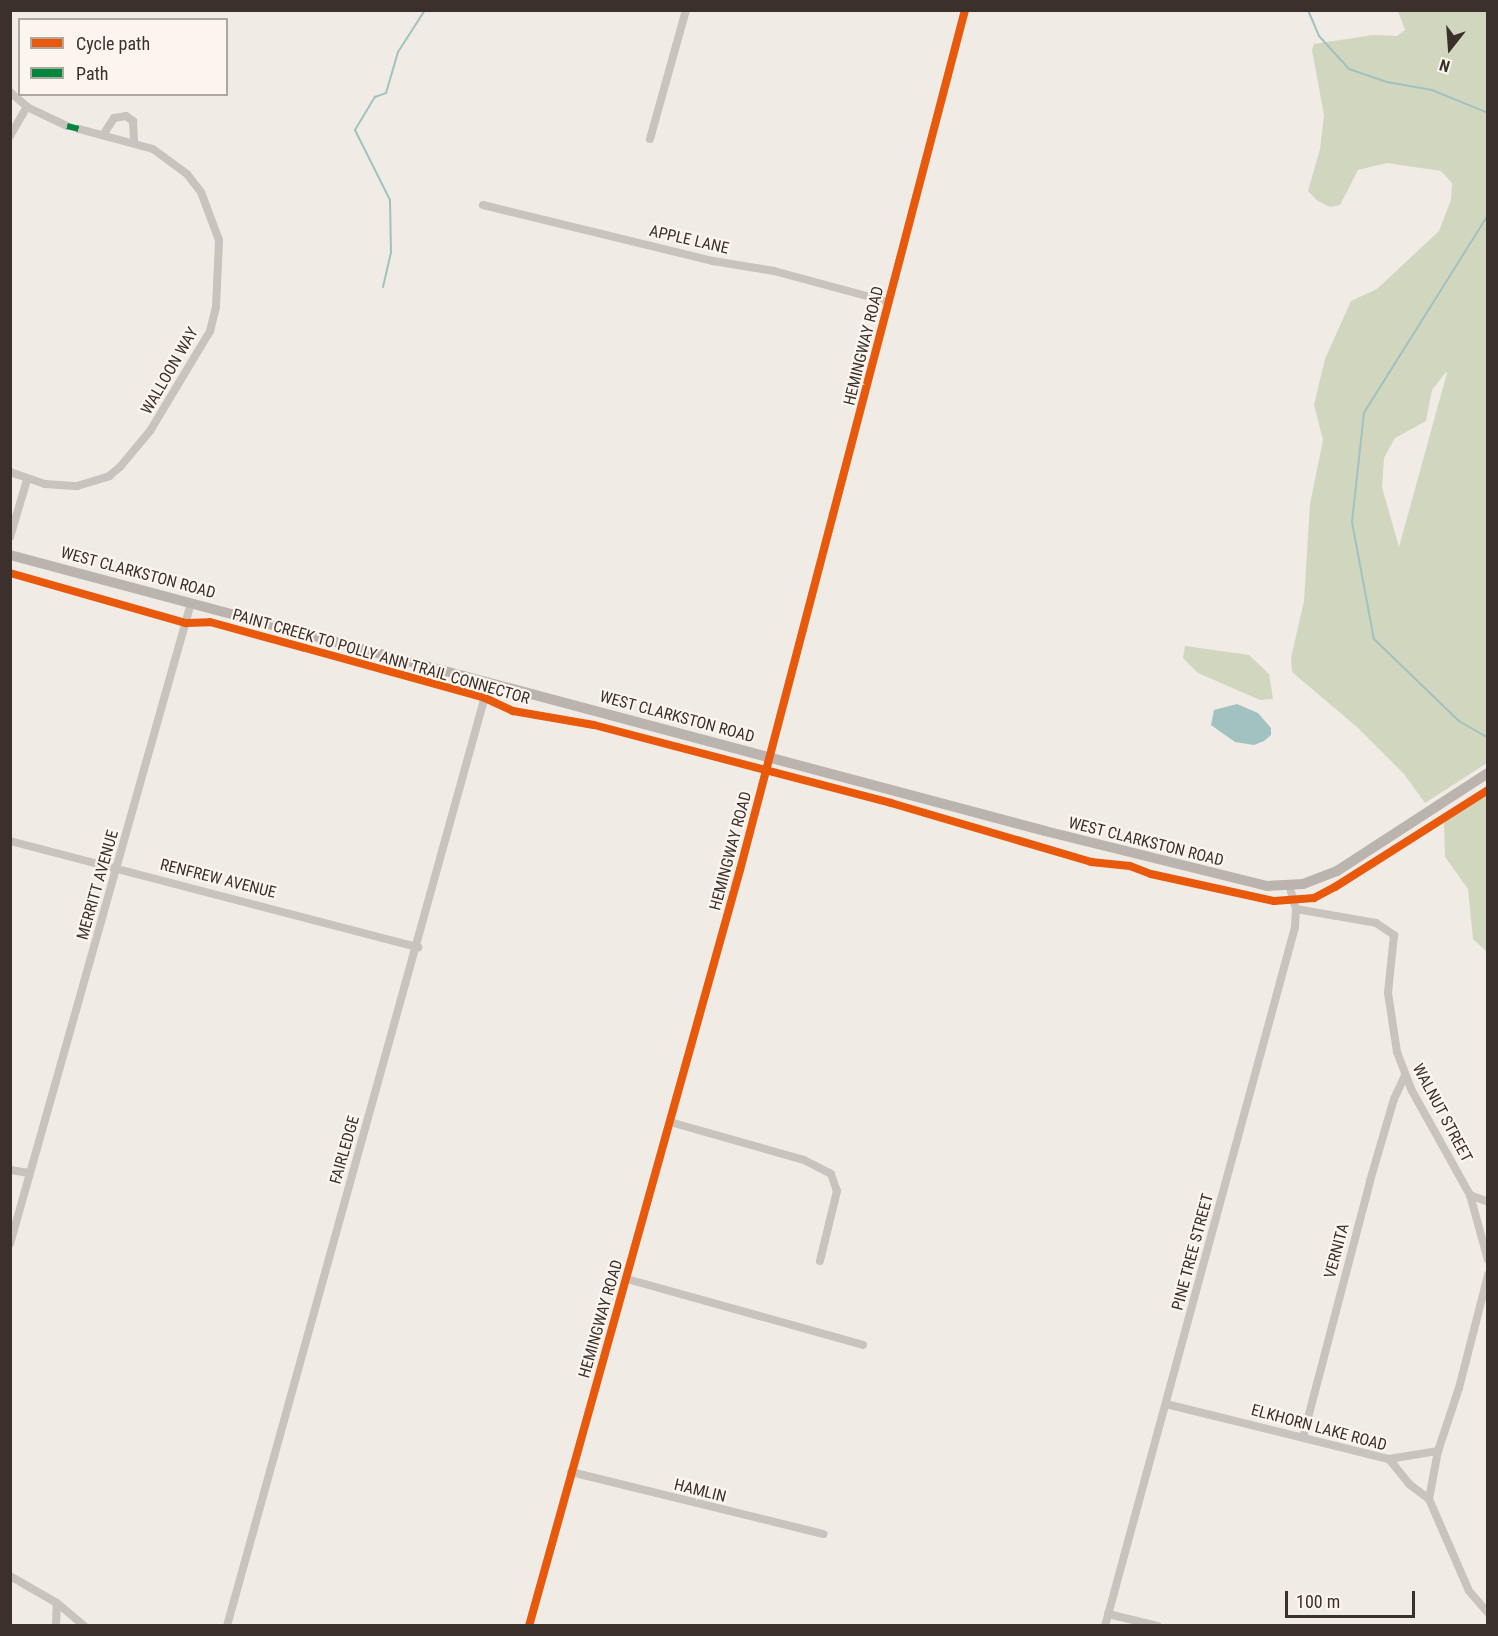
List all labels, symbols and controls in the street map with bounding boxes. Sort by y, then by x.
legend [18,18,228,96]
north arrow [1420,18,1480,78]
text: Cycle path [76,33,150,54]
text: N [1437,55,1452,76]
text: Path [76,63,109,84]
street label: APPLE LANE [647,222,731,258]
street label: HEMINGWAY ROAD [840,284,888,408]
street label: WALLOON WAY [137,324,203,418]
street label: WEST CLARKSTON ROAD [58,543,218,603]
street label: PAINT CREEK TO POLLY ANN TRAIL CONNECTOR [230,605,532,709]
street label: WEST CLARKSTON ROAD [597,687,757,747]
street label: HEMINGWAY ROAD [706,790,756,912]
street label: WEST CLARKSTON ROAD [1066,813,1226,871]
street label: MERRITT AVENUE [73,828,123,942]
street label: RENFREW AVENUE [158,855,278,903]
street label: WALNUT STREET [1408,1060,1476,1166]
street label: FAIRLEDGE [326,1114,364,1186]
street label: PINE TREE STREET [1168,1191,1218,1313]
street label: VERNITA [1320,1221,1354,1281]
street label: HEMINGWAY ROAD [575,1258,627,1380]
street label: ELKHORN LAKE ROAD [1249,1401,1389,1455]
street label: HAMLIN [672,1475,728,1507]
scale bar [1288,1579,1418,1617]
text: 100 m [1296,1591,1340,1612]

